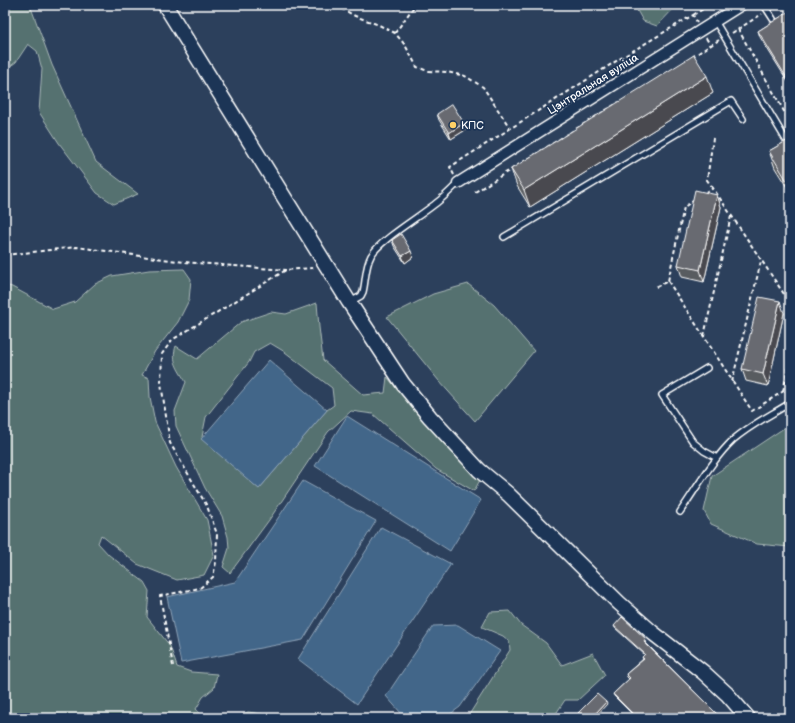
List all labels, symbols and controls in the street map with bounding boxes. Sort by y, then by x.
street label: Цэнтральная вуліца [545,51,641,117]
place label: КПС [461,119,484,132]
marker: КПС [448,120,458,130]

